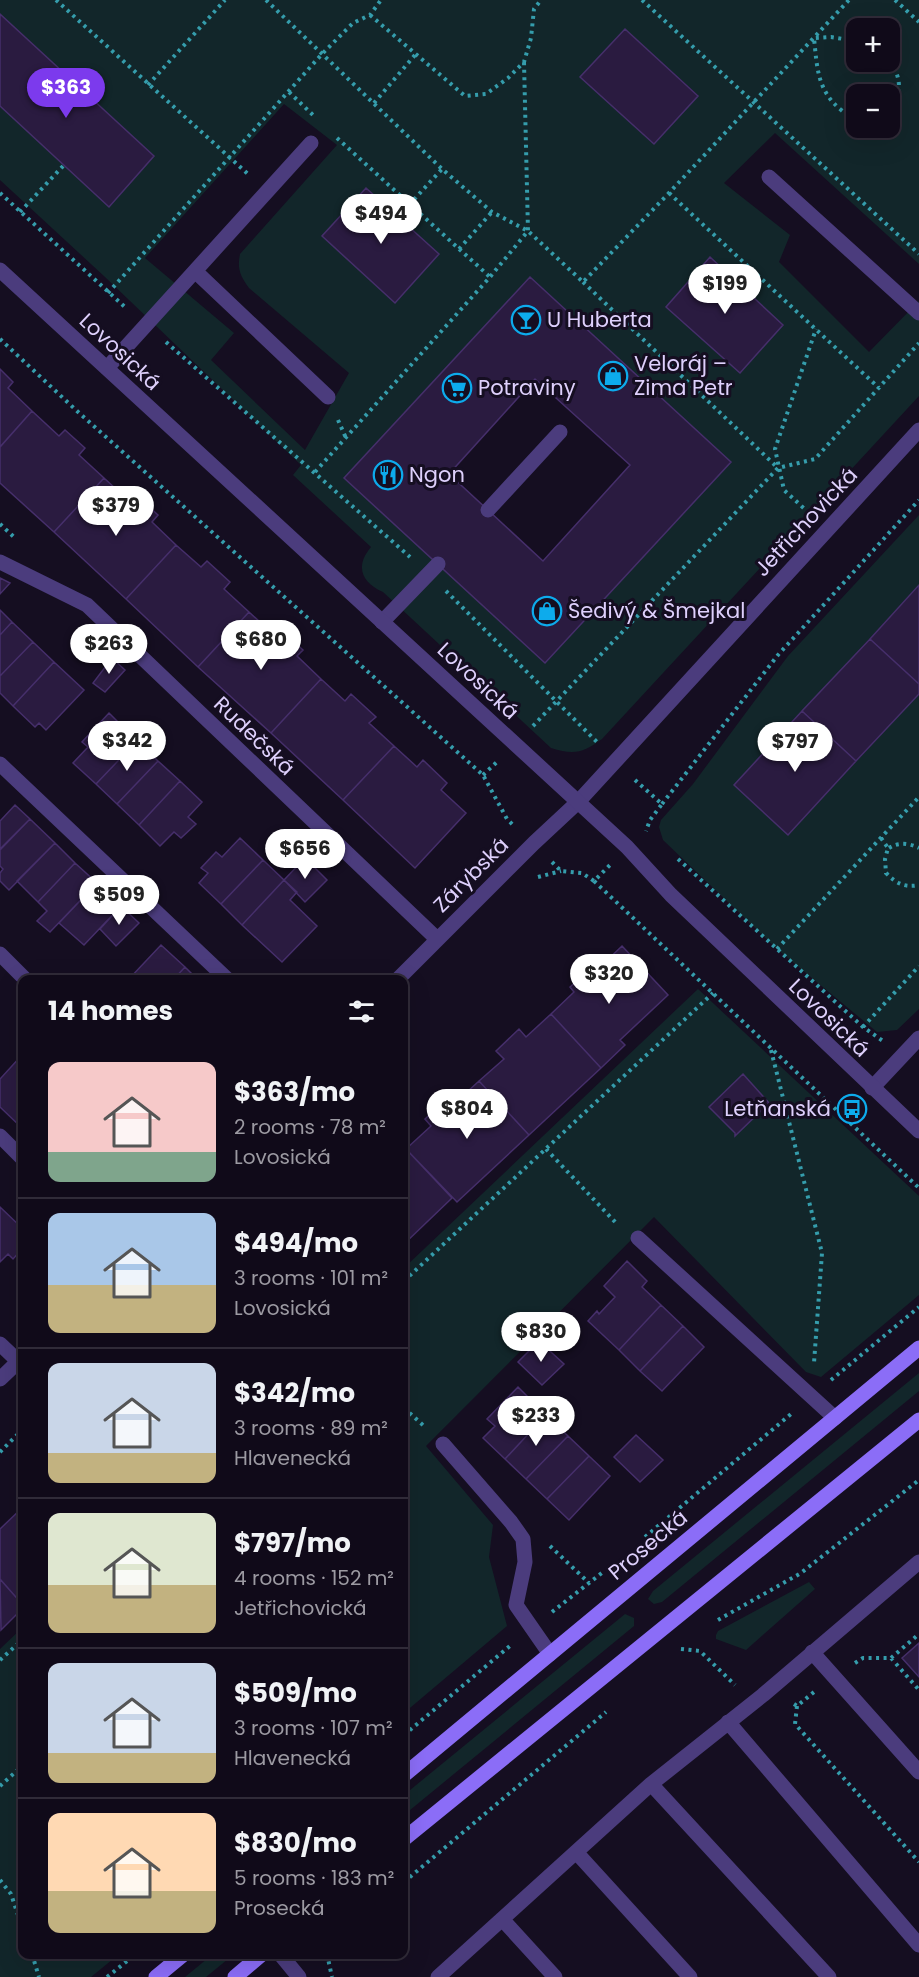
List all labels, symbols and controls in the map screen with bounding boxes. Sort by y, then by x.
map controls [846,18,900,138]
button: + [846,18,900,72]
pin: $363 [30,68,102,119]
text: $363 [41,73,91,101]
button: − [846,84,900,138]
pin: $494 [345,194,417,245]
text: $494 [355,199,407,227]
pin: $199 [689,264,761,315]
text: $199 [702,269,748,297]
bar icon: U Huberta [510,304,542,336]
place label: U Huberta [547,305,652,334]
street label: Lovosická [73,306,167,397]
place label: Veloráj – Zima Petr [634,349,733,402]
shop icon: Veloráj – Zima Petr [597,360,629,392]
supermarket icon: Potraviny [441,372,473,404]
place label: Potraviny [478,373,576,402]
restaurant icon: Ngon [372,459,404,491]
place label: Ngon [409,460,465,489]
street label: Jetřichovická [748,461,864,582]
pin: $379 [80,486,152,537]
text: $379 [92,491,140,519]
shop icon: Šedivý & Šmejkal [531,595,563,627]
place label: Šedivý & Šmejkal [568,596,745,625]
pin: $680 [225,620,297,671]
pin: $263 [73,624,145,675]
text: $680 [235,625,287,653]
text: $263 [84,629,134,657]
street label: Lovosická [431,635,525,726]
street label: Rudečská [208,690,301,782]
pin: $342 [91,721,163,772]
pin: $797 [759,722,831,773]
text: $342 [102,726,152,754]
text: $797 [772,727,818,755]
pin: $656 [269,829,341,880]
street label: Zárybská [427,831,515,919]
text: $656 [279,834,331,862]
pin: $509 [83,875,155,926]
text: $509 [93,880,145,908]
pin: $320 [573,954,645,1005]
text: $320 [584,959,634,987]
street label: Lovosická [783,972,876,1063]
text: 14 homes [48,993,173,1029]
icon: filters [345,995,378,1028]
text: $363/mo [234,1074,355,1110]
icon: home [96,1086,168,1158]
pin: $804 [431,1089,503,1140]
bus stop icon: Letňanská [836,1093,868,1125]
text: $804 [441,1094,493,1122]
place label: Letňanská [724,1094,831,1123]
text: 2 rooms · 78 m² [234,1113,386,1141]
text: Lovosická [234,1143,331,1171]
text: $494/mo [234,1225,358,1261]
icon: home [96,1237,168,1309]
text: 3 rooms · 101 m² [234,1264,388,1292]
text: Lovosická [234,1294,331,1322]
pin: $830 [505,1312,577,1363]
text: $830 [515,1317,567,1345]
text: $342/mo [234,1375,355,1411]
icon: home [96,1387,168,1459]
pin: $233 [500,1396,572,1447]
text: $233 [512,1401,560,1429]
text: 3 rooms · 89 m² [234,1414,388,1442]
text: Hlavenecká [234,1444,351,1472]
street label: Prosecká [602,1503,693,1586]
text: $797/mo [234,1525,351,1561]
icon: home [96,1537,168,1609]
text: 4 rooms · 152 m² [234,1564,394,1592]
text: Jetřichovická [234,1594,367,1622]
text: $509/mo [234,1675,357,1711]
icon: home [96,1687,168,1759]
text: 3 rooms · 107 m² [234,1714,393,1742]
text: Hlavenecká [234,1744,351,1772]
text: $830/mo [234,1825,357,1861]
icon: home [96,1837,168,1909]
text: 5 rooms · 183 m² [234,1864,394,1892]
text: Prosecká [234,1894,325,1922]

